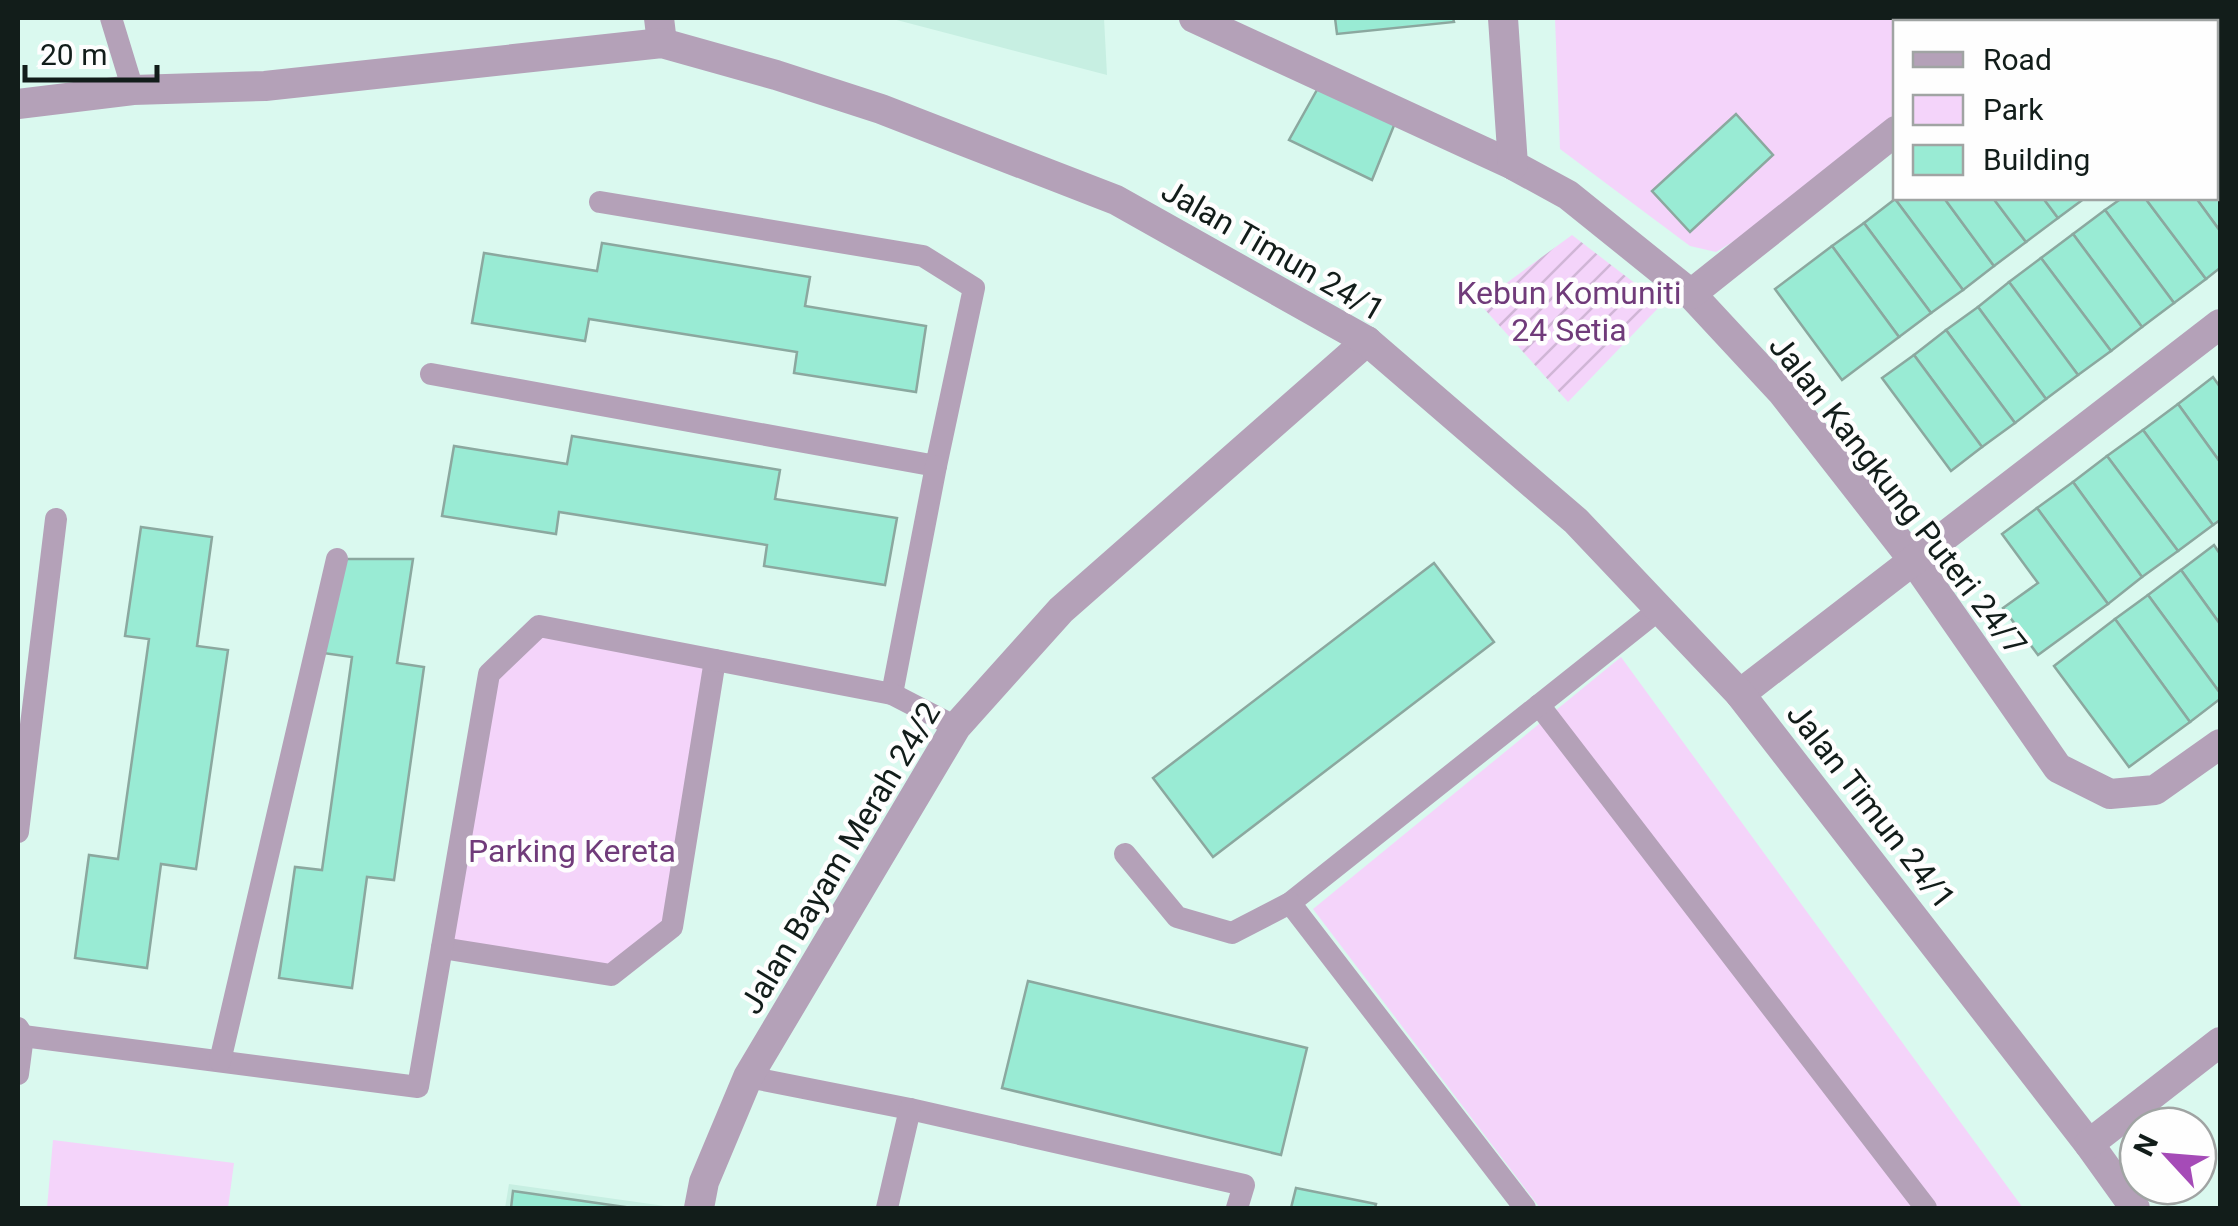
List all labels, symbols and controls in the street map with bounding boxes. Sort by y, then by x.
scale bar [25,20,158,82]
legend [1893,20,2218,200]
text: 20 m [40,37,107,72]
text: Road [1983,42,2052,77]
text: Park [1983,92,2044,127]
text: Building [1983,142,2090,177]
street label: Jalan Timun 24/1 [1155,171,1391,329]
park label: Kebun Komuniti 24 Setia [1456,274,1682,349]
street label: Jalan Kangkung Puteri 24/7 [1761,328,2035,662]
street label: Jalan Bayam Merah 24/2 [732,695,948,1021]
street label: Jalan Timun 24/1 [1779,696,1963,916]
park label: Parking Kereta [468,832,676,870]
north arrow [2118,1106,2218,1206]
text: N [2127,1129,2165,1161]

